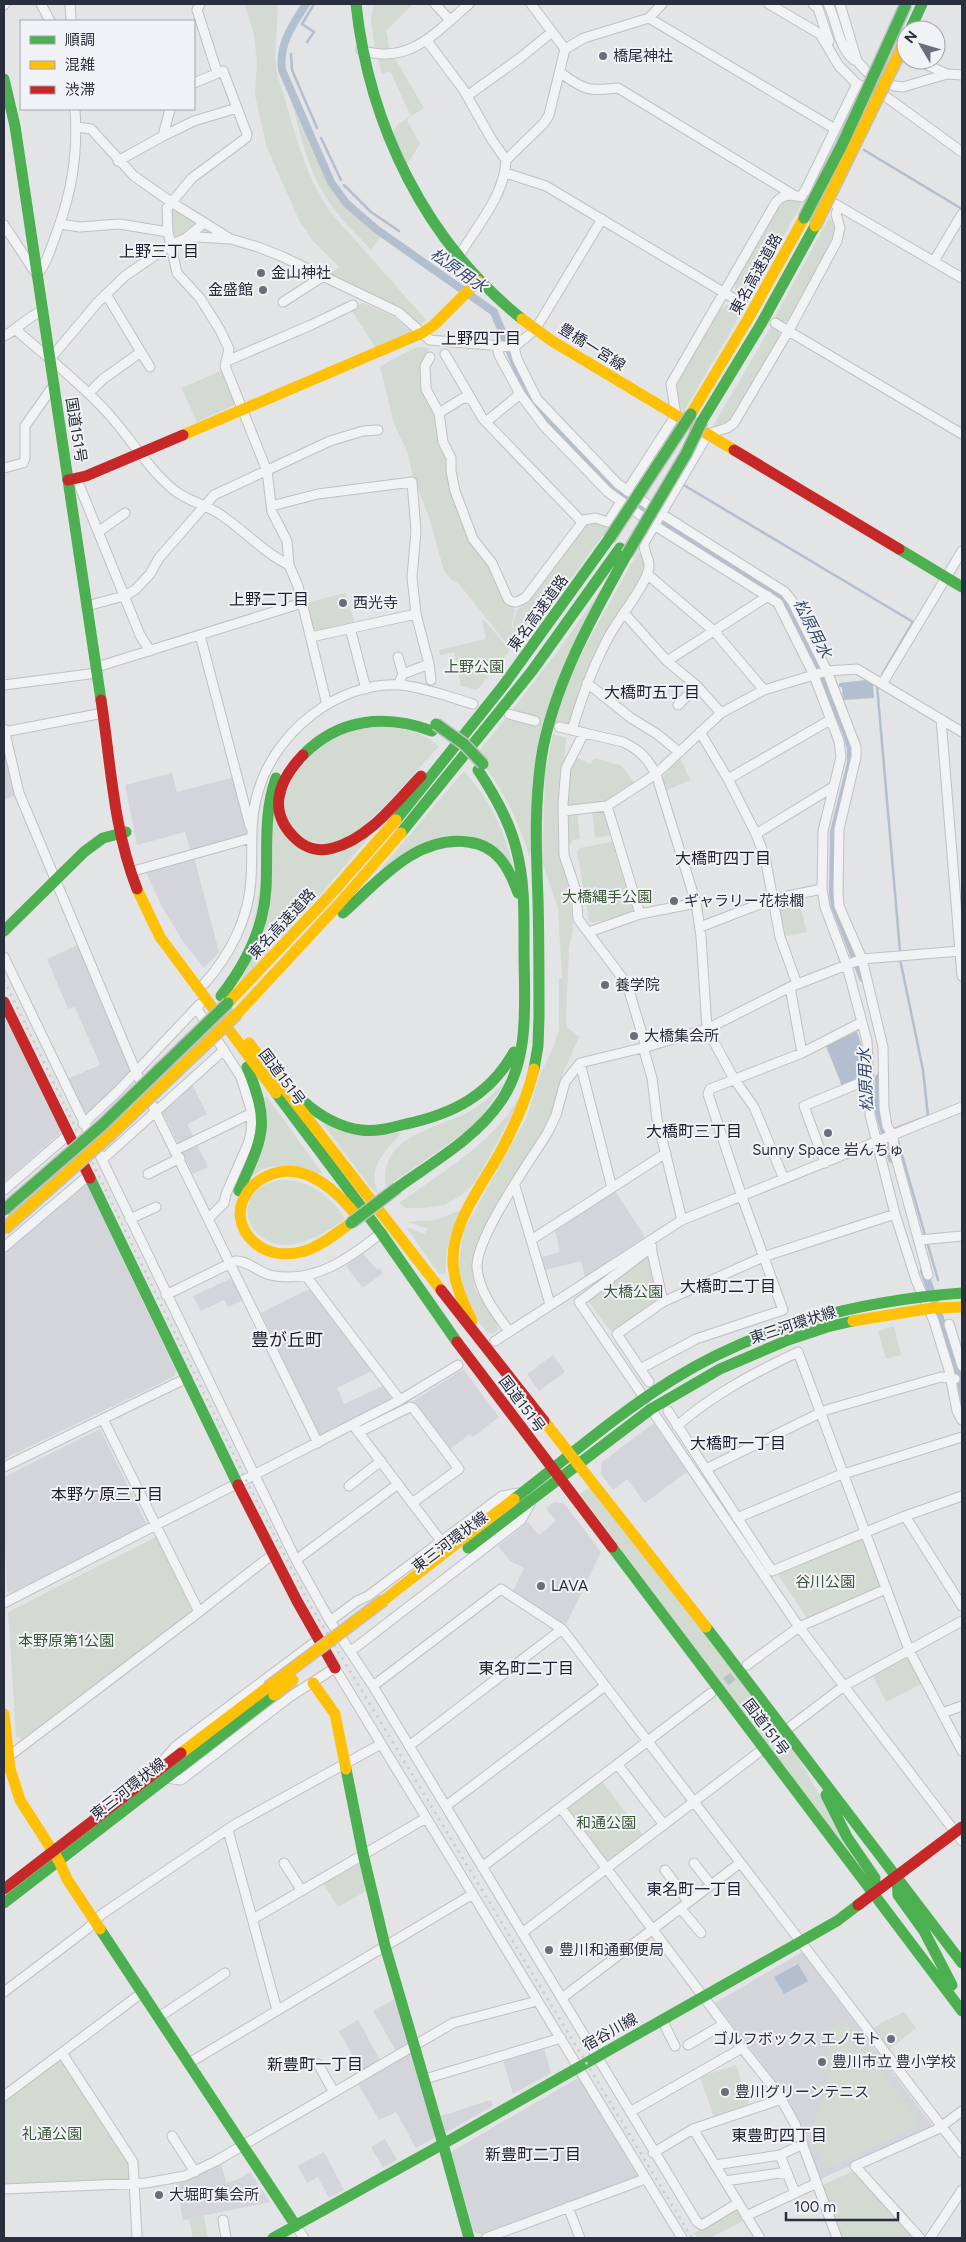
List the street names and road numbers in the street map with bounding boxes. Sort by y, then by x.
street label: 東名高速道路 [726,230,786,318]
street label: 豊橋一宮線 [555,319,629,375]
street label: 国道151号 [62,396,90,464]
street label: 東名高速道路 [504,571,572,655]
street label: 東名高速道路 [245,885,319,963]
street label: 国道151号 [255,1045,309,1109]
street label: 東三河環状線 [747,1303,839,1347]
street label: 国道151号 [495,1372,549,1436]
street label: 東三河環状線 [409,1508,491,1576]
street label: 国道151号 [739,1695,793,1759]
street label: 東三河環状線 [87,1754,169,1824]
street label: 宿谷川線 [579,2010,641,2054]

